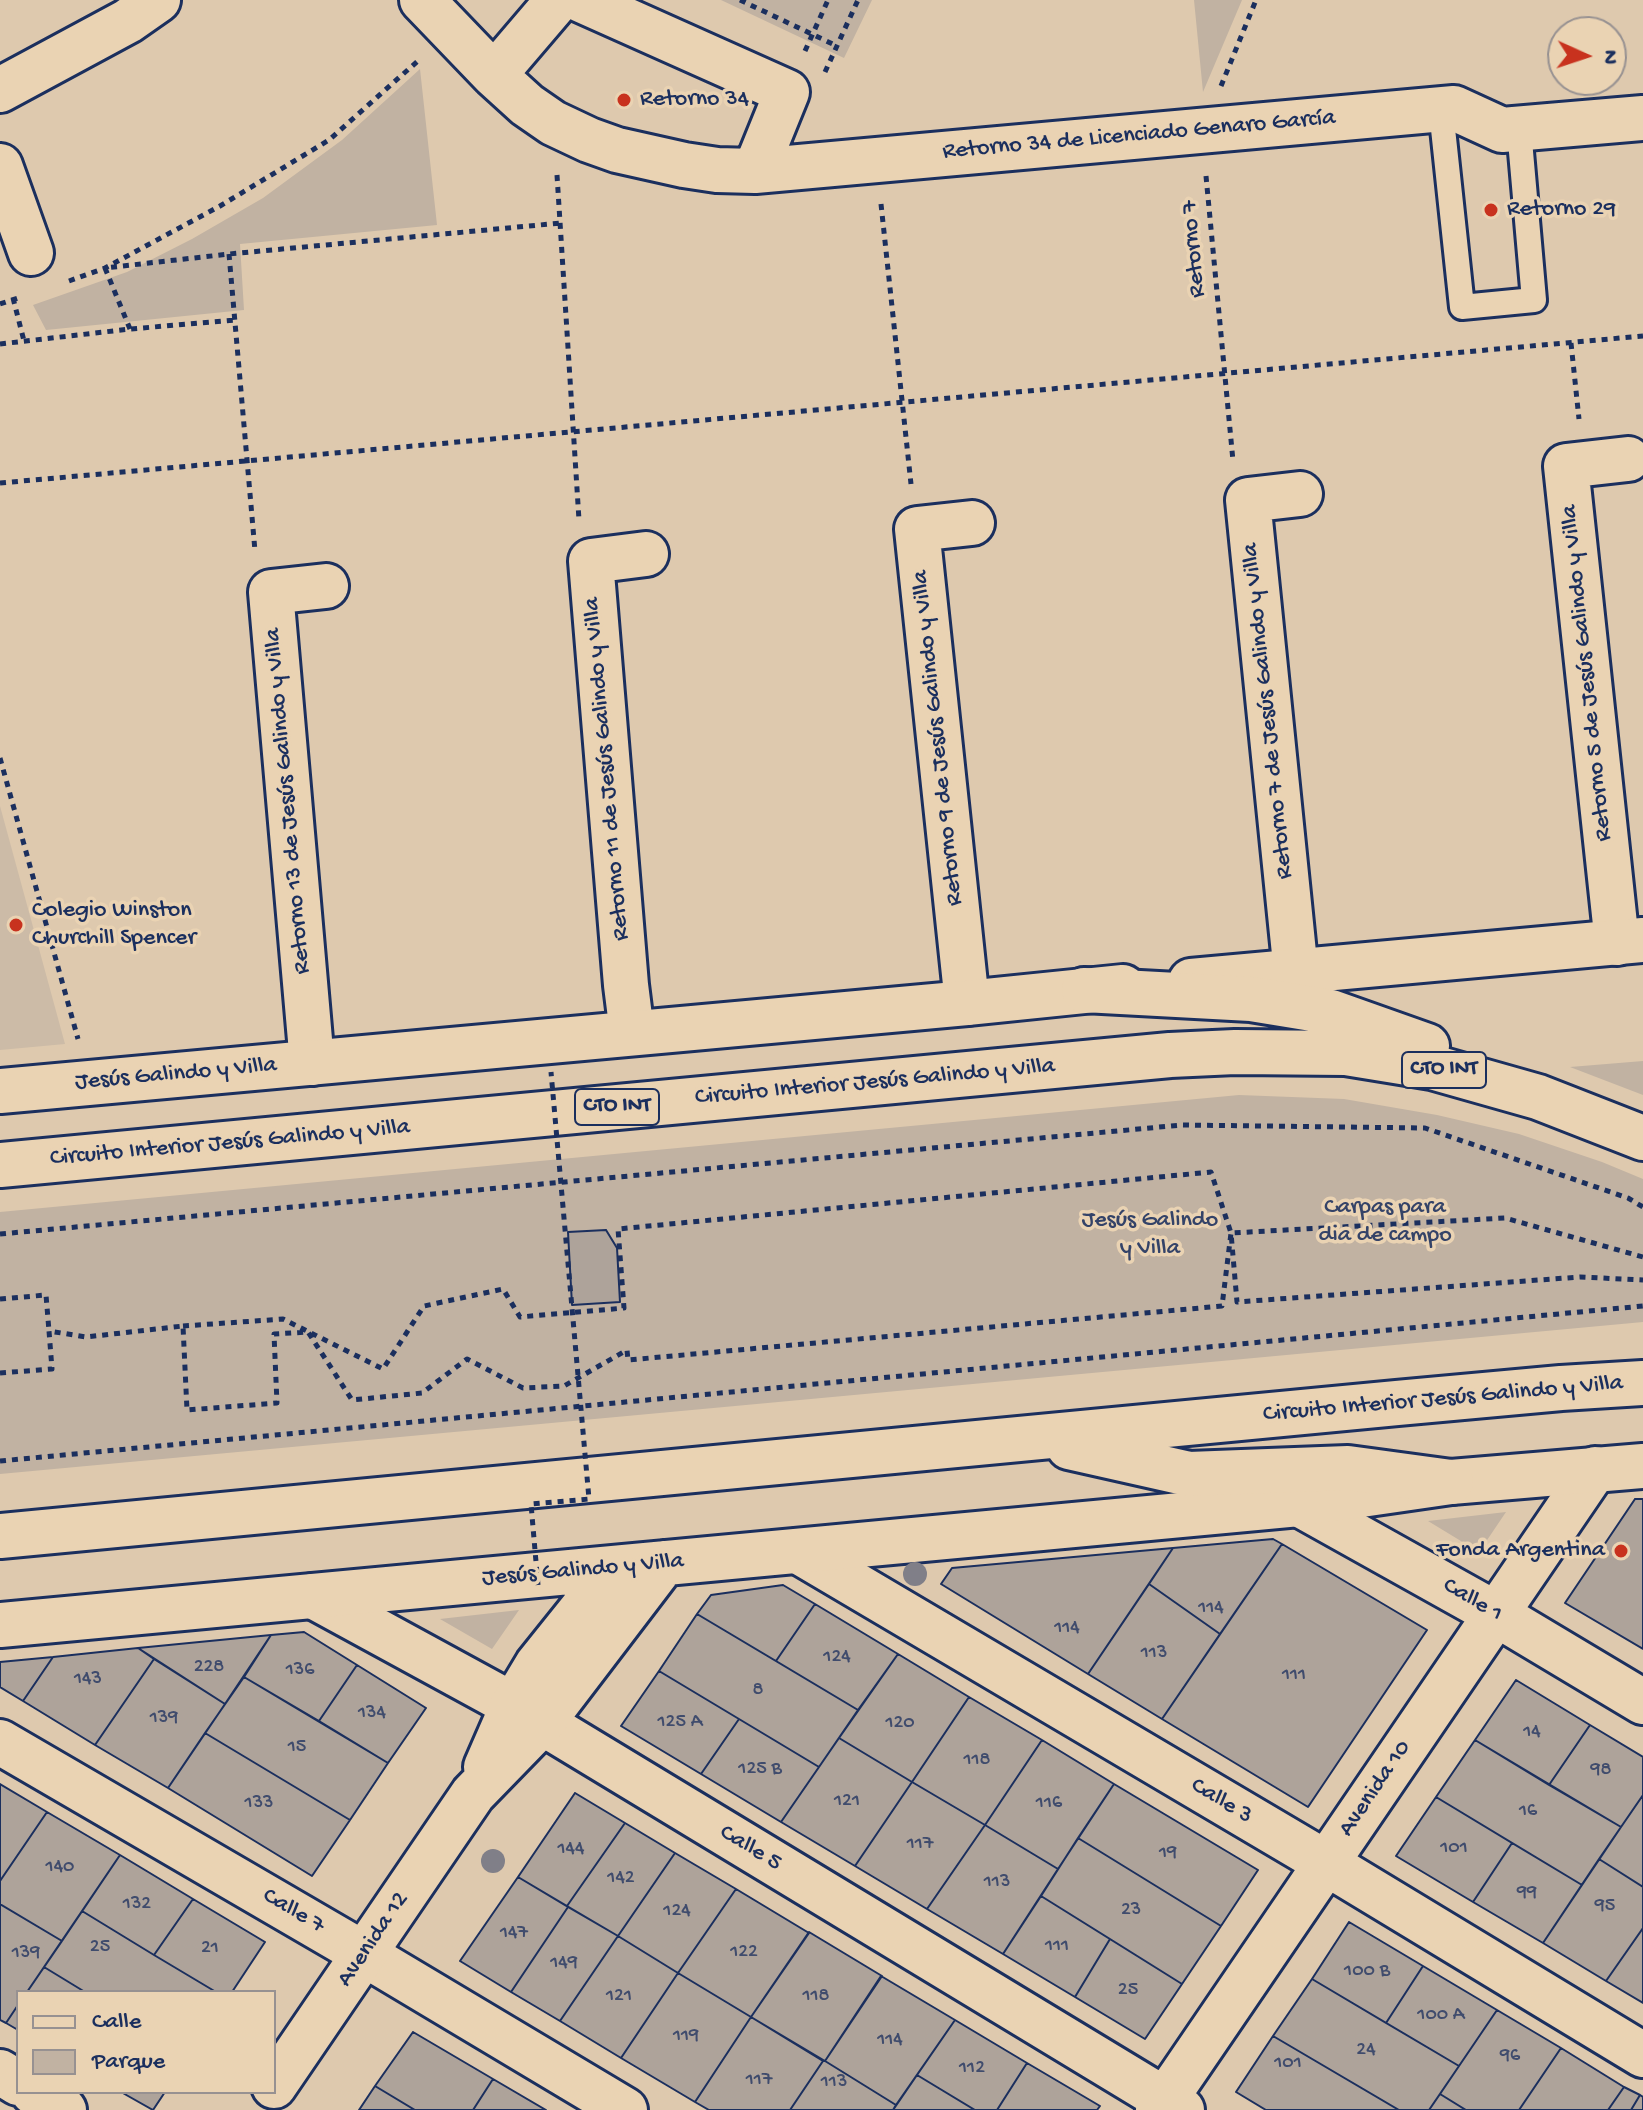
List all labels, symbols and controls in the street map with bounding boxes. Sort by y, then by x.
north arrow [1547,16,1627,96]
text: N [1596,49,1622,65]
place label: Retorno 34 [640,86,749,114]
marker: Retorno 34 [615,91,633,109]
street label: Retorno 34 de Licenciado Genaro García [941,104,1337,168]
place label: Retorno 29 [1507,196,1616,224]
street label: Retorno 7 [1176,199,1214,299]
marker: Retorno 29 [1482,201,1500,219]
street label: Retorno 5 de Jesús Galindo y Villa [1556,503,1620,843]
street label: Retorno 7 de Jesús Galindo y Villa [1237,542,1301,880]
street label: Retorno 9 de Jesús Galindo y Villa [907,569,971,907]
street label: Retorno 11 de Jesús Galindo y Villa [579,596,637,942]
street label: Retorno 13 de Jesús Galindo y Villa [260,627,318,975]
place label: Colegio Winston Churchill Spencer [32,897,196,953]
marker: Colegio Winston Churchill Spencer [7,916,25,934]
street label: Jesús Galindo y Villa [74,1052,278,1098]
road number: CTO INT [1402,1052,1486,1088]
street label: Circuito Interior Jesús Galindo y Villa [694,1053,1056,1113]
road number: CTO INT [575,1089,659,1125]
street label: Circuito Interior Jesús Galindo y Villa [49,1114,411,1174]
park label: Carpas para dia de campo [1318,1194,1452,1250]
park label: Jesús Galindo y Villa [1082,1207,1218,1263]
street label: Circuito Interior Jesús Galindo y Villa [1262,1370,1624,1430]
place label: Fonda Argentina [1436,1537,1605,1565]
marker: Fonda Argentina [1612,1542,1630,1560]
street label: Jesús Galindo y Villa [481,1548,685,1594]
street label: Calle 1 [1437,1572,1507,1630]
house number: 114 [1198,1597,1224,1621]
house number: 114 [1054,1617,1080,1641]
house number: 113 [1141,1642,1167,1666]
house number: 124 [823,1646,851,1670]
house number: 228 [194,1656,224,1680]
house number: 136 [286,1659,314,1683]
house number: 111 [1282,1664,1306,1688]
house number: 143 [74,1668,102,1692]
house number: 8 [753,1679,763,1703]
house number: 134 [358,1702,386,1726]
house number: 139 [150,1707,178,1731]
house number: 125 A [658,1711,702,1735]
house number: 120 [885,1712,915,1736]
house number: 14 [1523,1721,1541,1745]
street label: Avenida 10 [1333,1735,1419,1843]
house number: 15 [288,1736,306,1760]
house number: 118 [963,1749,991,1773]
house number: 125 B [738,1758,782,1782]
house number: 98 [1591,1759,1611,1783]
street label: Calle 3 [1185,1772,1257,1832]
house number: 121 [834,1790,860,1814]
house number: 133 [245,1792,273,1816]
house number: 116 [1036,1792,1062,1816]
house number: 16 [1519,1800,1537,1824]
street label: Calle 5 [714,1819,786,1879]
house number: 117 [907,1833,933,1857]
house number: 101 [1440,1837,1468,1861]
house number: 144 [557,1838,585,1862]
house number: 19 [1159,1842,1177,1866]
house number: 140 [46,1856,74,1880]
house number: 142 [607,1867,635,1891]
house number: 113 [984,1871,1010,1895]
house number: 99 [1517,1882,1537,1906]
street label: Calle 7 [257,1883,329,1941]
street label: Avenida 12 [332,1887,416,1993]
house number: 132 [123,1893,151,1917]
house number: 95 [1595,1895,1615,1919]
house number: 23 [1121,1899,1141,1923]
house number: 124 [663,1900,691,1924]
house number: 147 [500,1922,528,1946]
house number: 111 [1045,1935,1069,1959]
house number: 25 [90,1936,110,1960]
house number: 21 [201,1937,219,1961]
house number: 122 [730,1941,758,1965]
house number: 139 [12,1942,40,1966]
house number: 149 [550,1952,578,1976]
house number: 100 B [1344,1960,1390,1984]
house number: 25 [1118,1979,1138,2003]
house number: 121 [606,1985,632,2009]
house number: 118 [802,1985,830,2009]
legend [16,1990,276,2094]
house number: 100 A [1417,2004,1465,2028]
text: Calle [92,2008,141,2037]
house number: 119 [673,2025,699,2049]
house number: 114 [877,2029,903,2053]
house number: 24 [1356,2039,1376,2063]
house number: 96 [1500,2045,1520,2069]
text: Parque [92,2048,165,2077]
house number: 101 [1274,2052,1302,2076]
house number: 112 [959,2057,985,2081]
house number: 117 [746,2069,772,2093]
house number: 113 [821,2071,847,2095]

